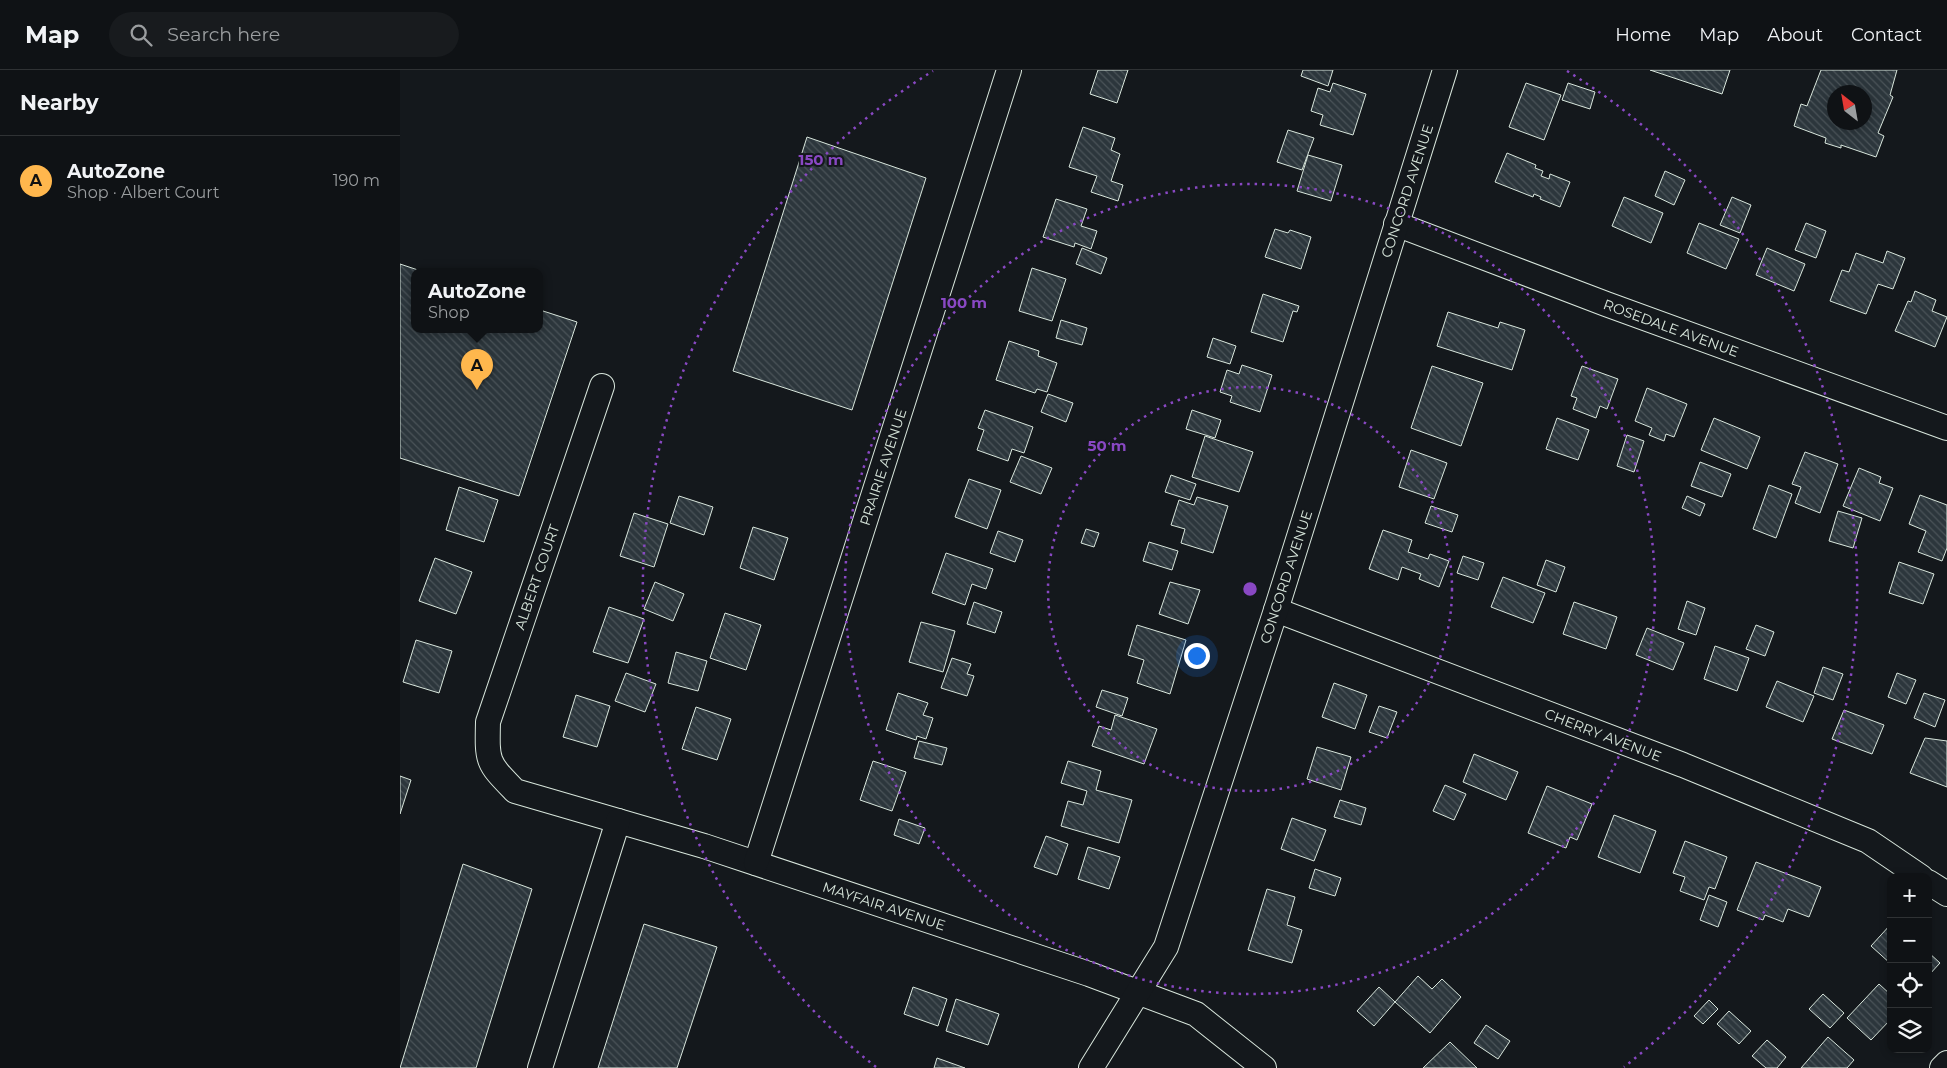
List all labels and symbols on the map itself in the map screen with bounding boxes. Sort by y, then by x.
north arrow [1827,85,1872,130]
street label: CONCORD AVENUE [1377,122,1437,260]
text: 150 m [799,150,843,169]
text: 100 m [941,293,987,312]
street label: ROSEDALE AVENUE [1601,295,1741,361]
pin: A [461,349,493,390]
street label: PRAIRIE AVENUE [856,406,910,528]
text: 50 m [1087,436,1127,455]
street label: CONCORD AVENUE [1256,508,1316,646]
street label: ALBERT COURT [511,522,563,632]
centre of rings [1241,580,1259,598]
your location [1184,643,1210,669]
street label: CHERRY AVENUE [1542,704,1664,766]
street label: MAYFAIR AVENUE [820,878,948,934]

